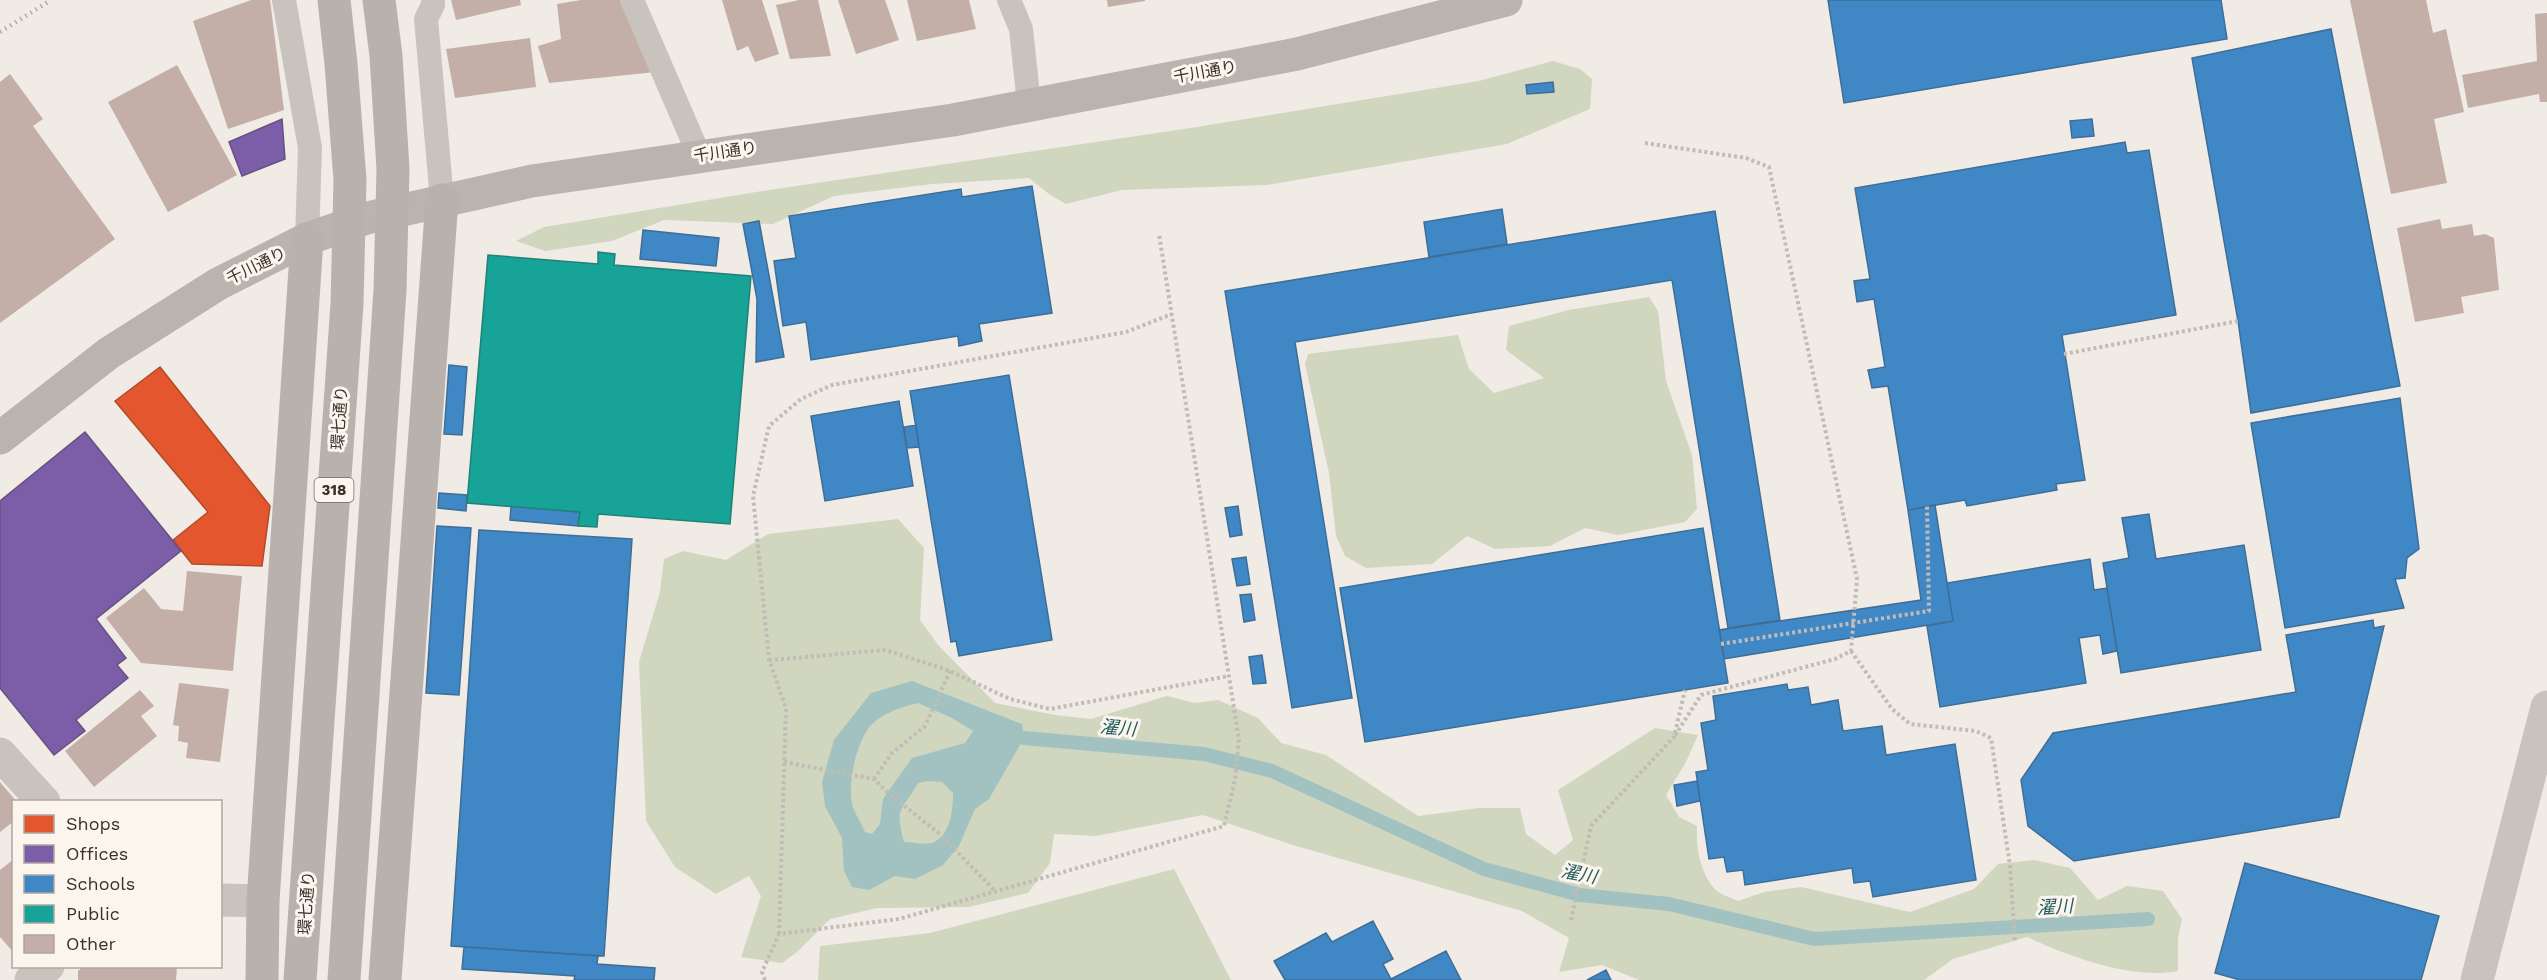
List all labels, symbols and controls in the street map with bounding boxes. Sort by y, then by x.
street label: 千川通り [1172,57,1238,86]
street label: 千川通り [692,138,758,165]
street label: 千川通り [223,243,289,288]
street label: 環七通り [328,385,351,451]
road number: 318 [314,478,354,502]
water label: 濯川 [1099,715,1139,740]
legend [12,800,222,968]
text: Shops [66,813,120,834]
text: Offices [66,843,128,864]
water label: 濯川 [1559,860,1601,888]
street label: 環七通り [295,870,318,936]
text: Schools [66,873,135,894]
water label: 濯川 [2036,895,2075,918]
text: Public [66,903,120,924]
text: Other [66,933,116,954]

